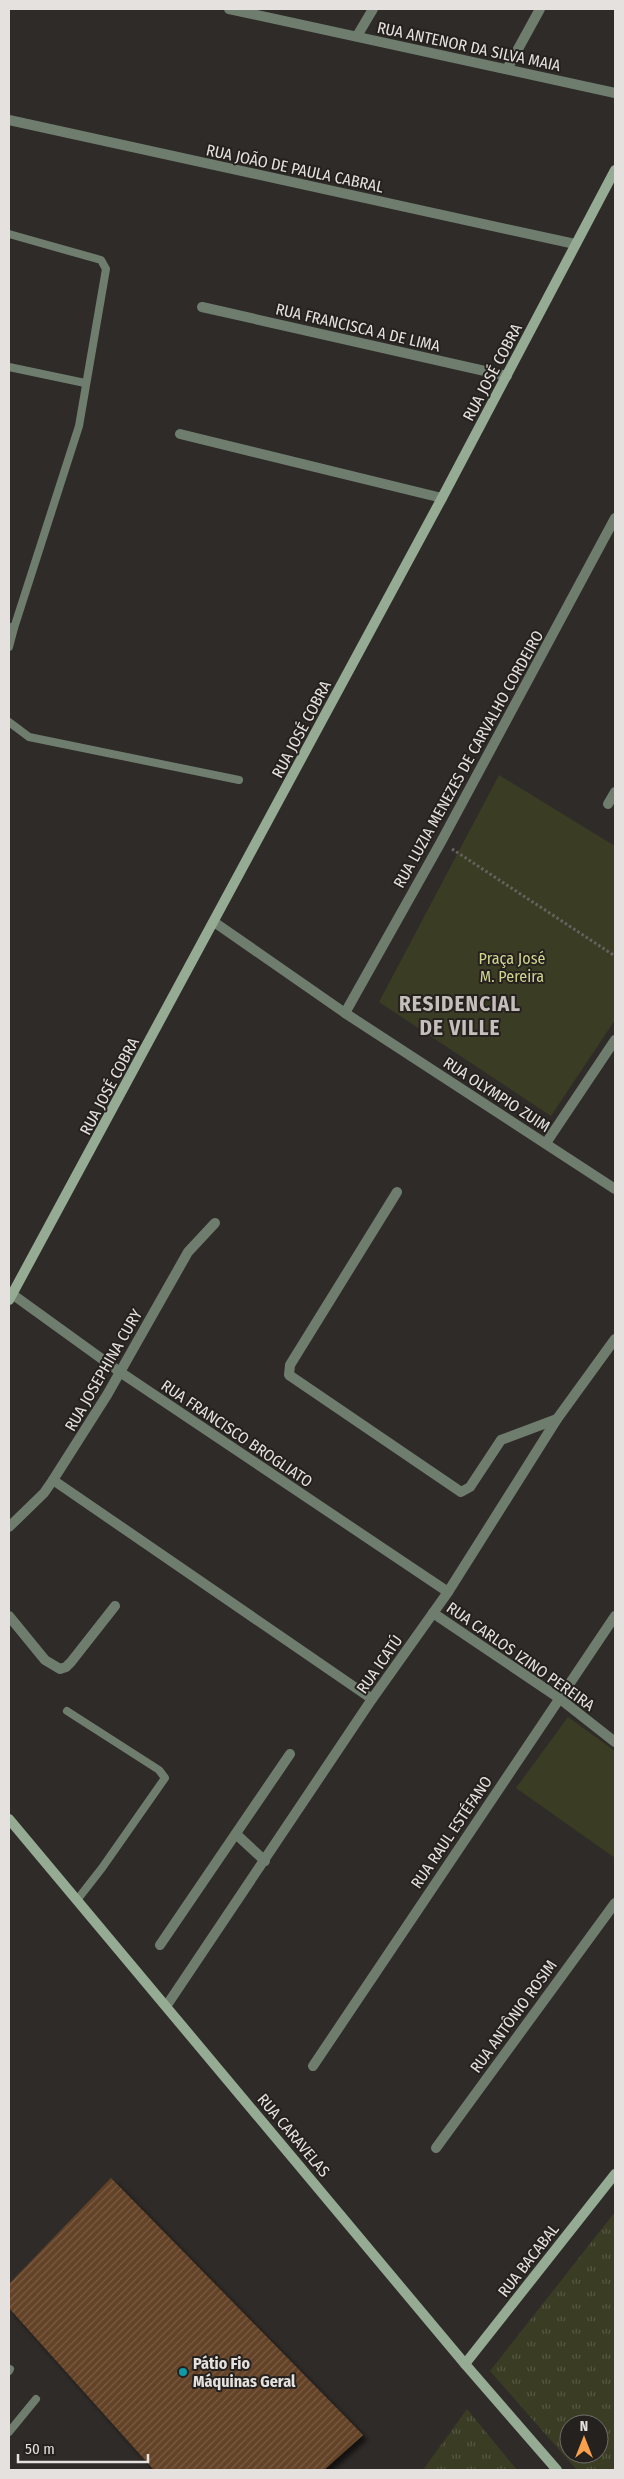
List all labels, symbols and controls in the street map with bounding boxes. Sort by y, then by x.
street label: RUA ANTENOR DA SILVA MAIA [375,18,563,75]
street label: RUA JOÃO DE PAULA CABRAL [205,140,385,197]
street label: RUA FRANCISCA A DE LIMA [274,299,443,356]
street label: RUA JOSÉ COBRA [459,320,526,424]
street label: RUA LUZIA MENEZES DE CARVALHO CORDEIRO [390,627,547,891]
street label: RUA JOSÉ COBRA [268,677,335,781]
park label: Praça José M. Pereira [479,949,545,986]
district label: RESIDENCIAL DE VILLE [399,991,521,1041]
street label: RUA JOSÉ COBRA [76,1034,143,1138]
street label: RUA OLYMPIO ZUIM [440,1053,554,1136]
street label: RUA JOSEPHINA CURY [61,1306,146,1435]
street label: RUA FRANCISCO BROGLIATO [158,1376,316,1491]
street label: RUA CARLOS IZINO PEREIRA [443,1598,599,1715]
street label: RUA ICATÚ [352,1631,406,1697]
street label: RUA RAUL ESTÉFANO [407,1772,496,1892]
street label: RUA ANTÔNIO ROSIM [465,1956,561,2076]
street label: RUA CARAVELAS [253,2090,334,2181]
street label: RUA BACABAL [494,2220,563,2301]
place label: Pátio Fio Máquinas Geral [193,2354,296,2391]
marker: Pátio Fio Máquinas Geral [177,2366,189,2378]
north arrow [559,2414,609,2464]
text: N [580,2418,588,2435]
scale bar [18,2432,148,2464]
text: 50 m [25,2440,55,2458]

